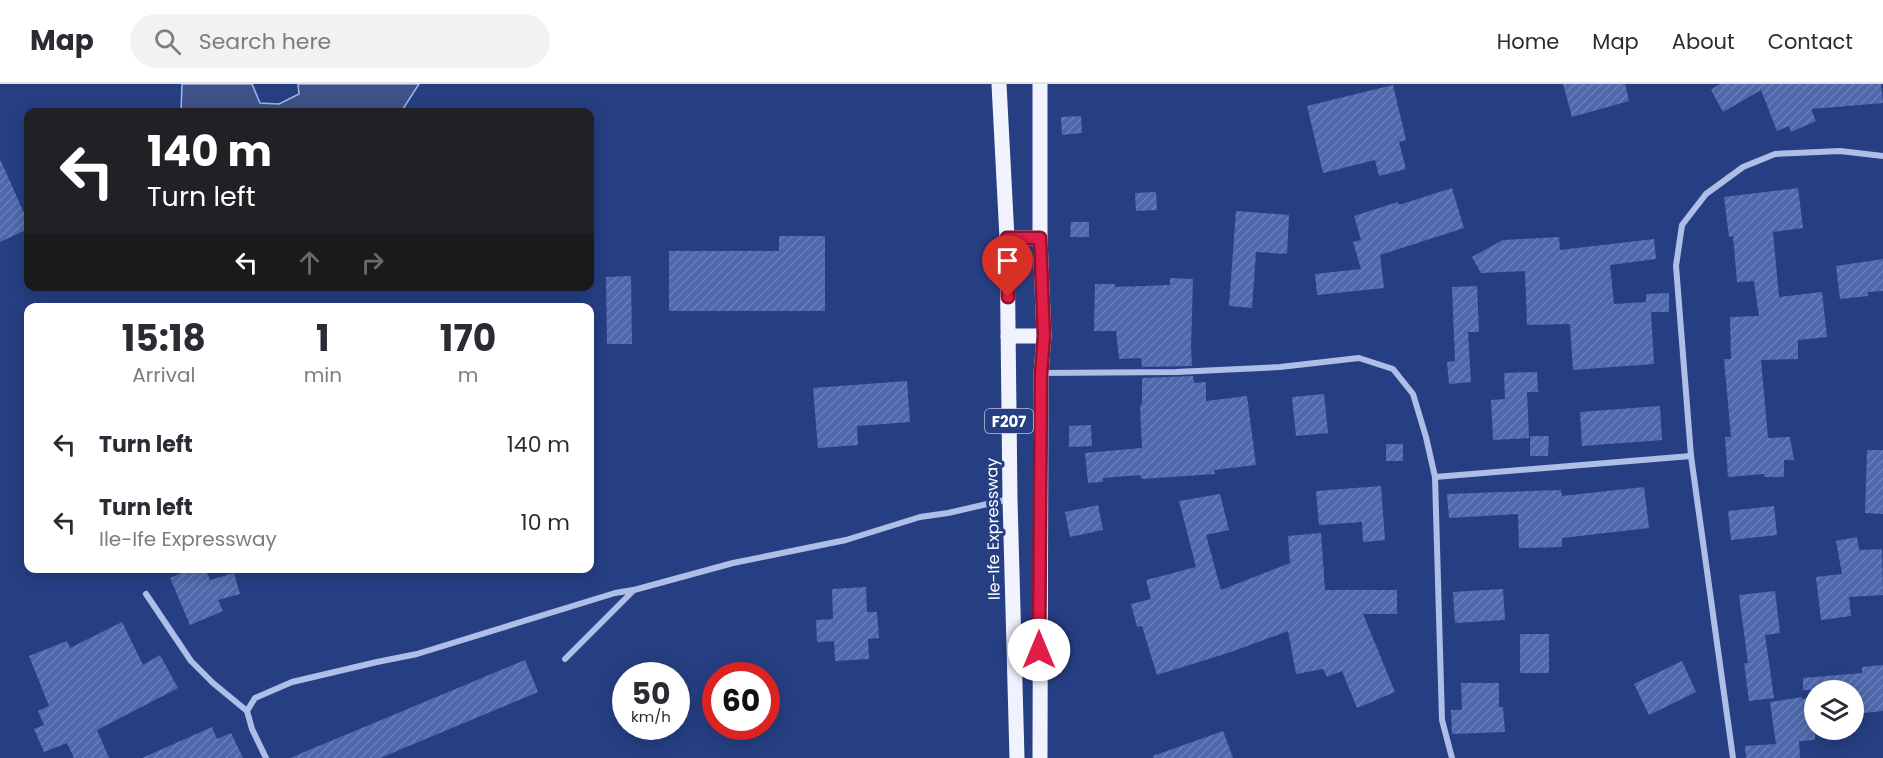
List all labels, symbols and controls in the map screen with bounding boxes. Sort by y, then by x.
search box [130,14,550,68]
text: Map [30,21,94,60]
icon: search [151,25,184,58]
text: Search here [199,26,331,57]
text: Home [1497,27,1559,56]
text: Map [1592,27,1639,56]
text: About [1672,27,1735,56]
text: Contact [1768,27,1853,56]
text: 140 m [147,122,272,181]
icon: left [48,132,126,210]
text: Turn left [147,178,256,215]
pin [982,235,1033,297]
icon: arrive [991,244,1024,277]
icon: left [230,246,263,279]
icon: ahead [293,246,326,279]
icon: right [356,246,389,279]
text: 15:18 [122,313,206,364]
text: 1 [316,313,330,364]
text: 170 [440,313,496,364]
text: Arrival [132,361,195,389]
text: min [304,361,342,389]
text: m [458,361,478,389]
road number: F207 [985,409,1033,433]
icon: left [48,428,81,461]
text: Turn left [99,429,193,460]
text: 140 m [507,429,570,460]
street label: Ile-Ife Expressway [980,458,1006,600]
text: Turn left [99,492,193,523]
icon: left [48,506,81,539]
text: 10 m [521,507,570,538]
text: Ile-Ife Expressway [99,525,277,553]
position arrow [1007,618,1071,682]
speed limit sign: 60 [702,662,780,740]
text: 50 [631,672,671,715]
map controls [1804,680,1864,740]
button: layers [1804,680,1864,740]
text: km/h [631,706,671,727]

